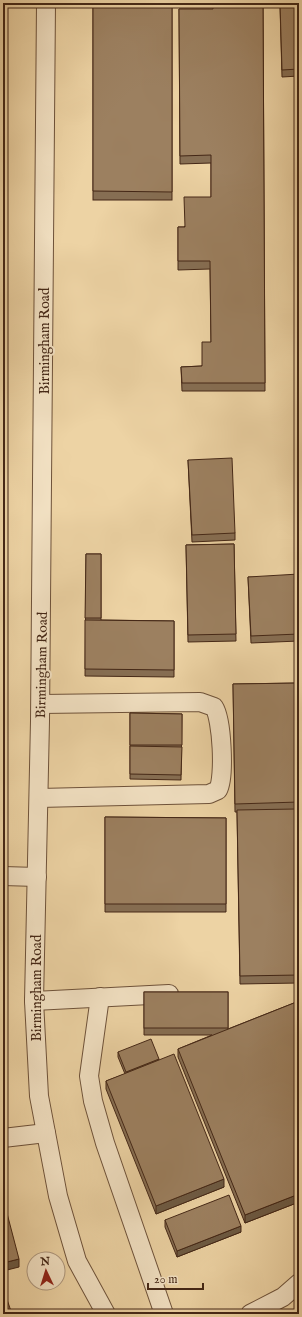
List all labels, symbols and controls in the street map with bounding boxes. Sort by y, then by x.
street label: Birmingham Road [36,287,54,394]
street label: Birmingham Road [32,611,52,719]
street label: Birmingham Road [28,934,46,1041]
north arrow [26,1251,66,1291]
text: N [39,1255,51,1269]
scale bar [148,1265,203,1291]
text: 20 m [154,1272,177,1287]

